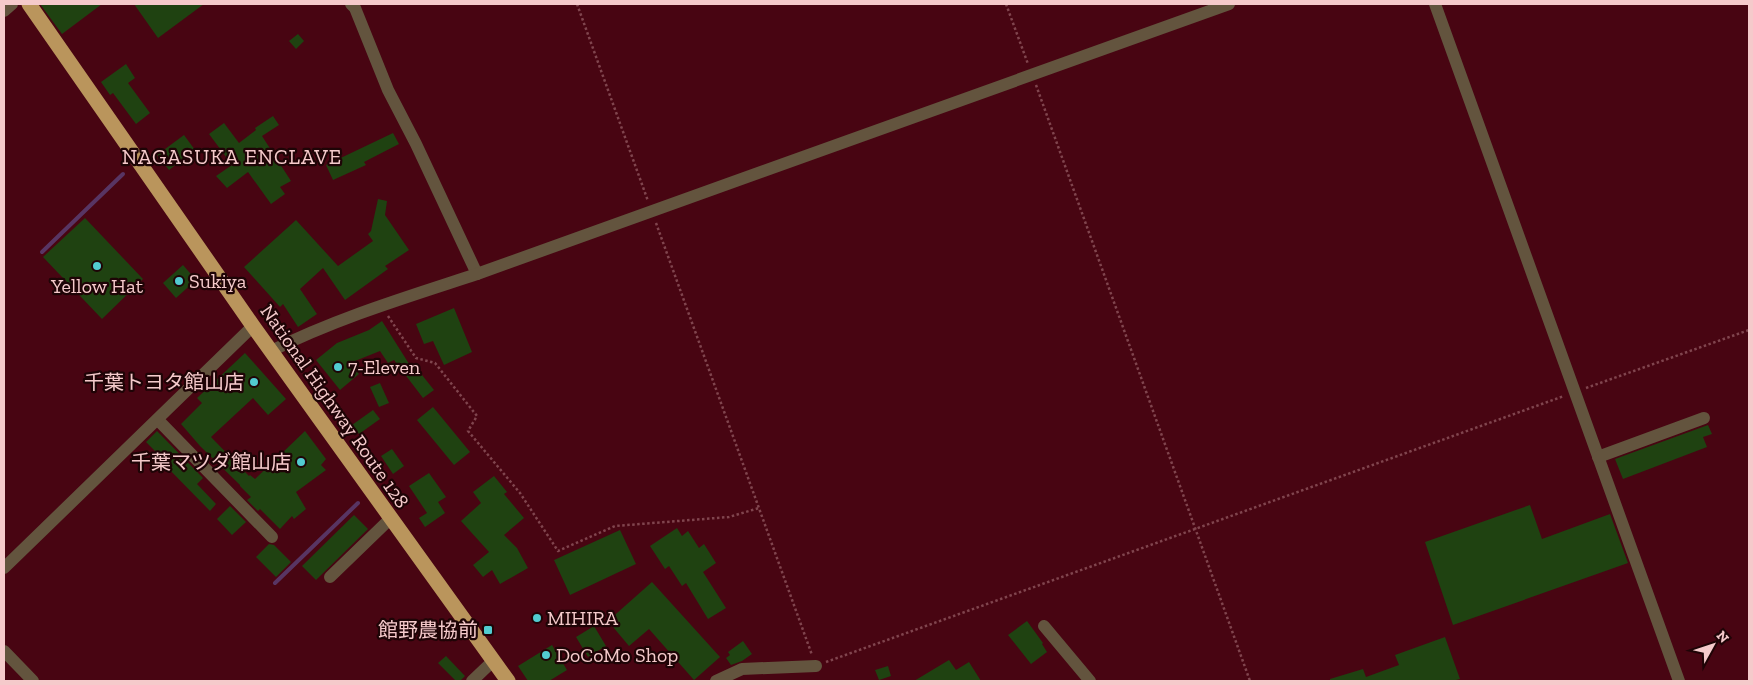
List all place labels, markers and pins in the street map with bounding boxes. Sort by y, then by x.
marker: Yellow Hat [91,260,103,272]
place label: Sukiya [189,269,247,293]
place label: Yellow Hat [50,274,144,298]
marker: Sukiya [173,275,185,287]
place label: 7-Eleven [348,355,421,379]
marker: 7-Eleven [332,361,344,373]
place label: 千葉トヨタ館山店 [84,370,244,394]
marker: 千葉トヨタ館山店 [248,376,260,388]
place label: 千葉マツダ館山店 [131,450,291,474]
marker: 千葉マツダ館山店 [295,456,307,468]
place label: MIHIRA [547,606,619,630]
marker: MIHIRA [531,612,543,624]
place label: 館野農協前 [378,618,478,642]
marker: 館野農協前 [482,624,494,636]
place label: DoCoMo Shop [556,643,678,667]
marker: DoCoMo Shop [540,649,552,661]

